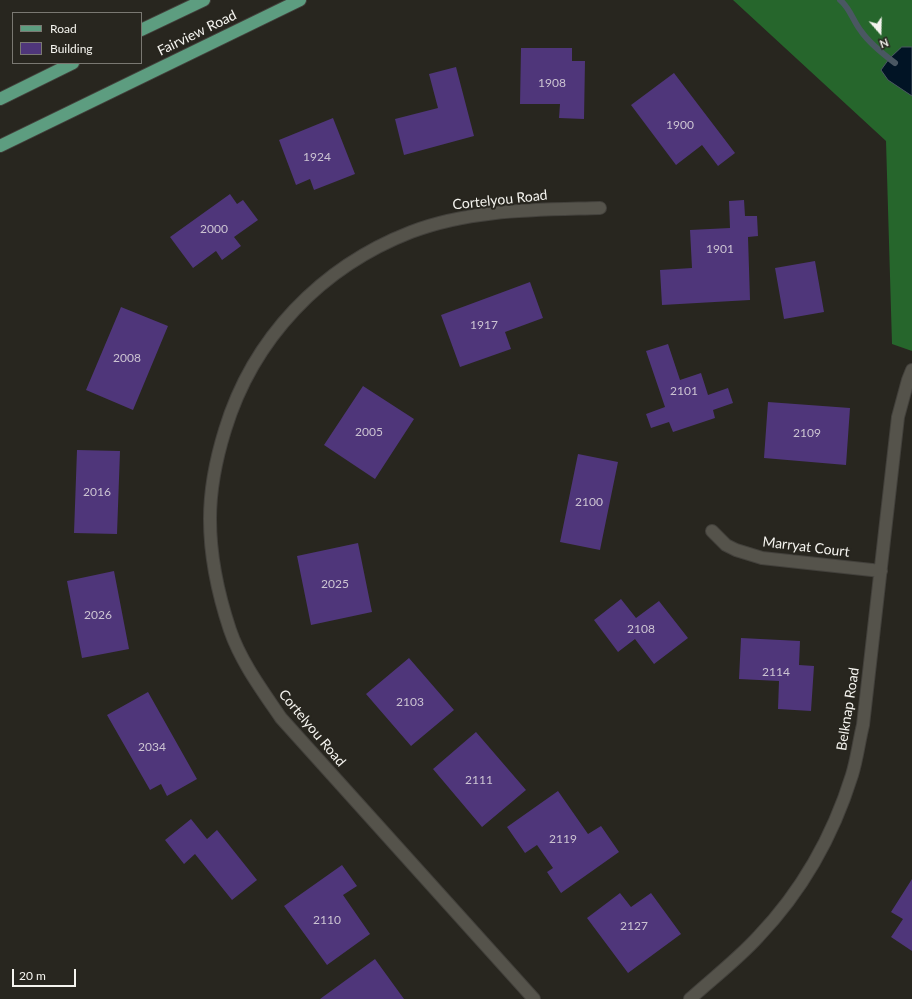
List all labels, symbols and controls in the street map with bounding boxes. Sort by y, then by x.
street label: Fairview Road [155,7,239,59]
legend [12,12,142,64]
north arrow [860,12,900,52]
text: Road [50,21,77,36]
text: N [878,36,890,51]
text: Building [50,41,93,56]
house number: 1908 [538,76,566,90]
house number: 1900 [666,118,694,132]
house number: 1924 [303,150,331,164]
street label: Cortelyou Road [452,187,548,213]
house number: 2000 [200,222,228,236]
house number: 1901 [706,242,734,256]
house number: 1917 [470,318,498,332]
house number: 2008 [113,351,141,365]
house number: 2101 [670,384,698,398]
house number: 2005 [355,425,383,439]
house number: 2109 [793,426,821,440]
house number: 2016 [83,485,111,499]
house number: 2100 [575,495,603,509]
street label: Marryat Court [762,533,850,561]
house number: 2025 [321,577,349,591]
house number: 2026 [84,608,112,622]
house number: 2108 [627,622,655,636]
house number: 2114 [762,665,790,679]
street label: Belknap Road [833,666,863,752]
street label: Cortelyou Road [275,686,349,770]
house number: 2103 [396,695,424,709]
house number: 2034 [138,740,166,754]
house number: 2111 [465,773,493,787]
house number: 2119 [549,832,577,846]
house number: 2110 [313,913,341,927]
house number: 2127 [620,919,648,933]
scale bar [14,961,78,987]
text: 20 m [19,968,46,983]

